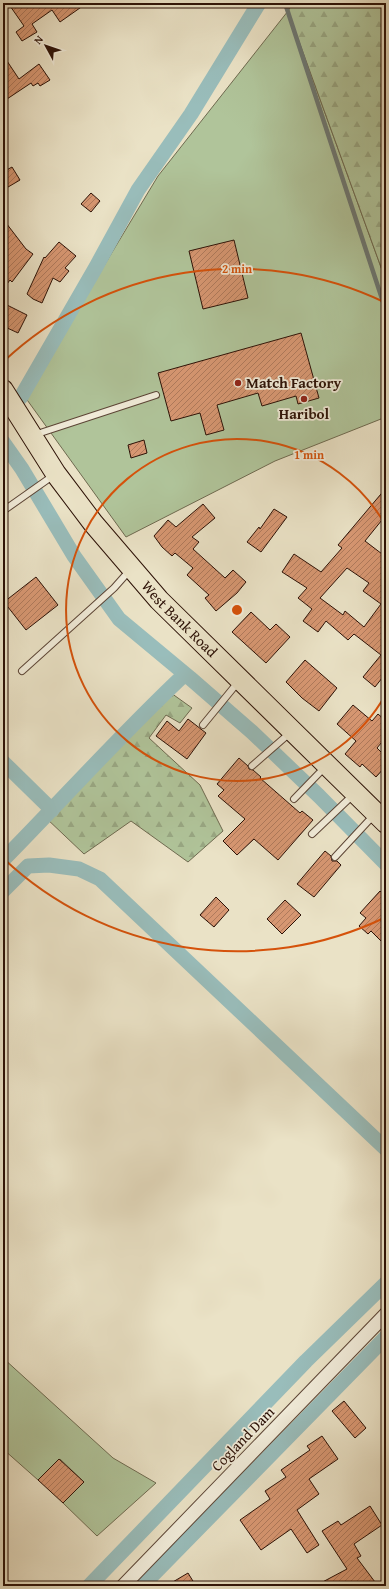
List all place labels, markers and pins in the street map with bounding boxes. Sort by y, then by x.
place label: Match Factory [246,372,341,393]
marker: Match Factory [233,378,243,388]
marker: Haribol [299,394,309,404]
place label: Haribol [279,403,330,424]
centre of rings [230,603,244,617]

